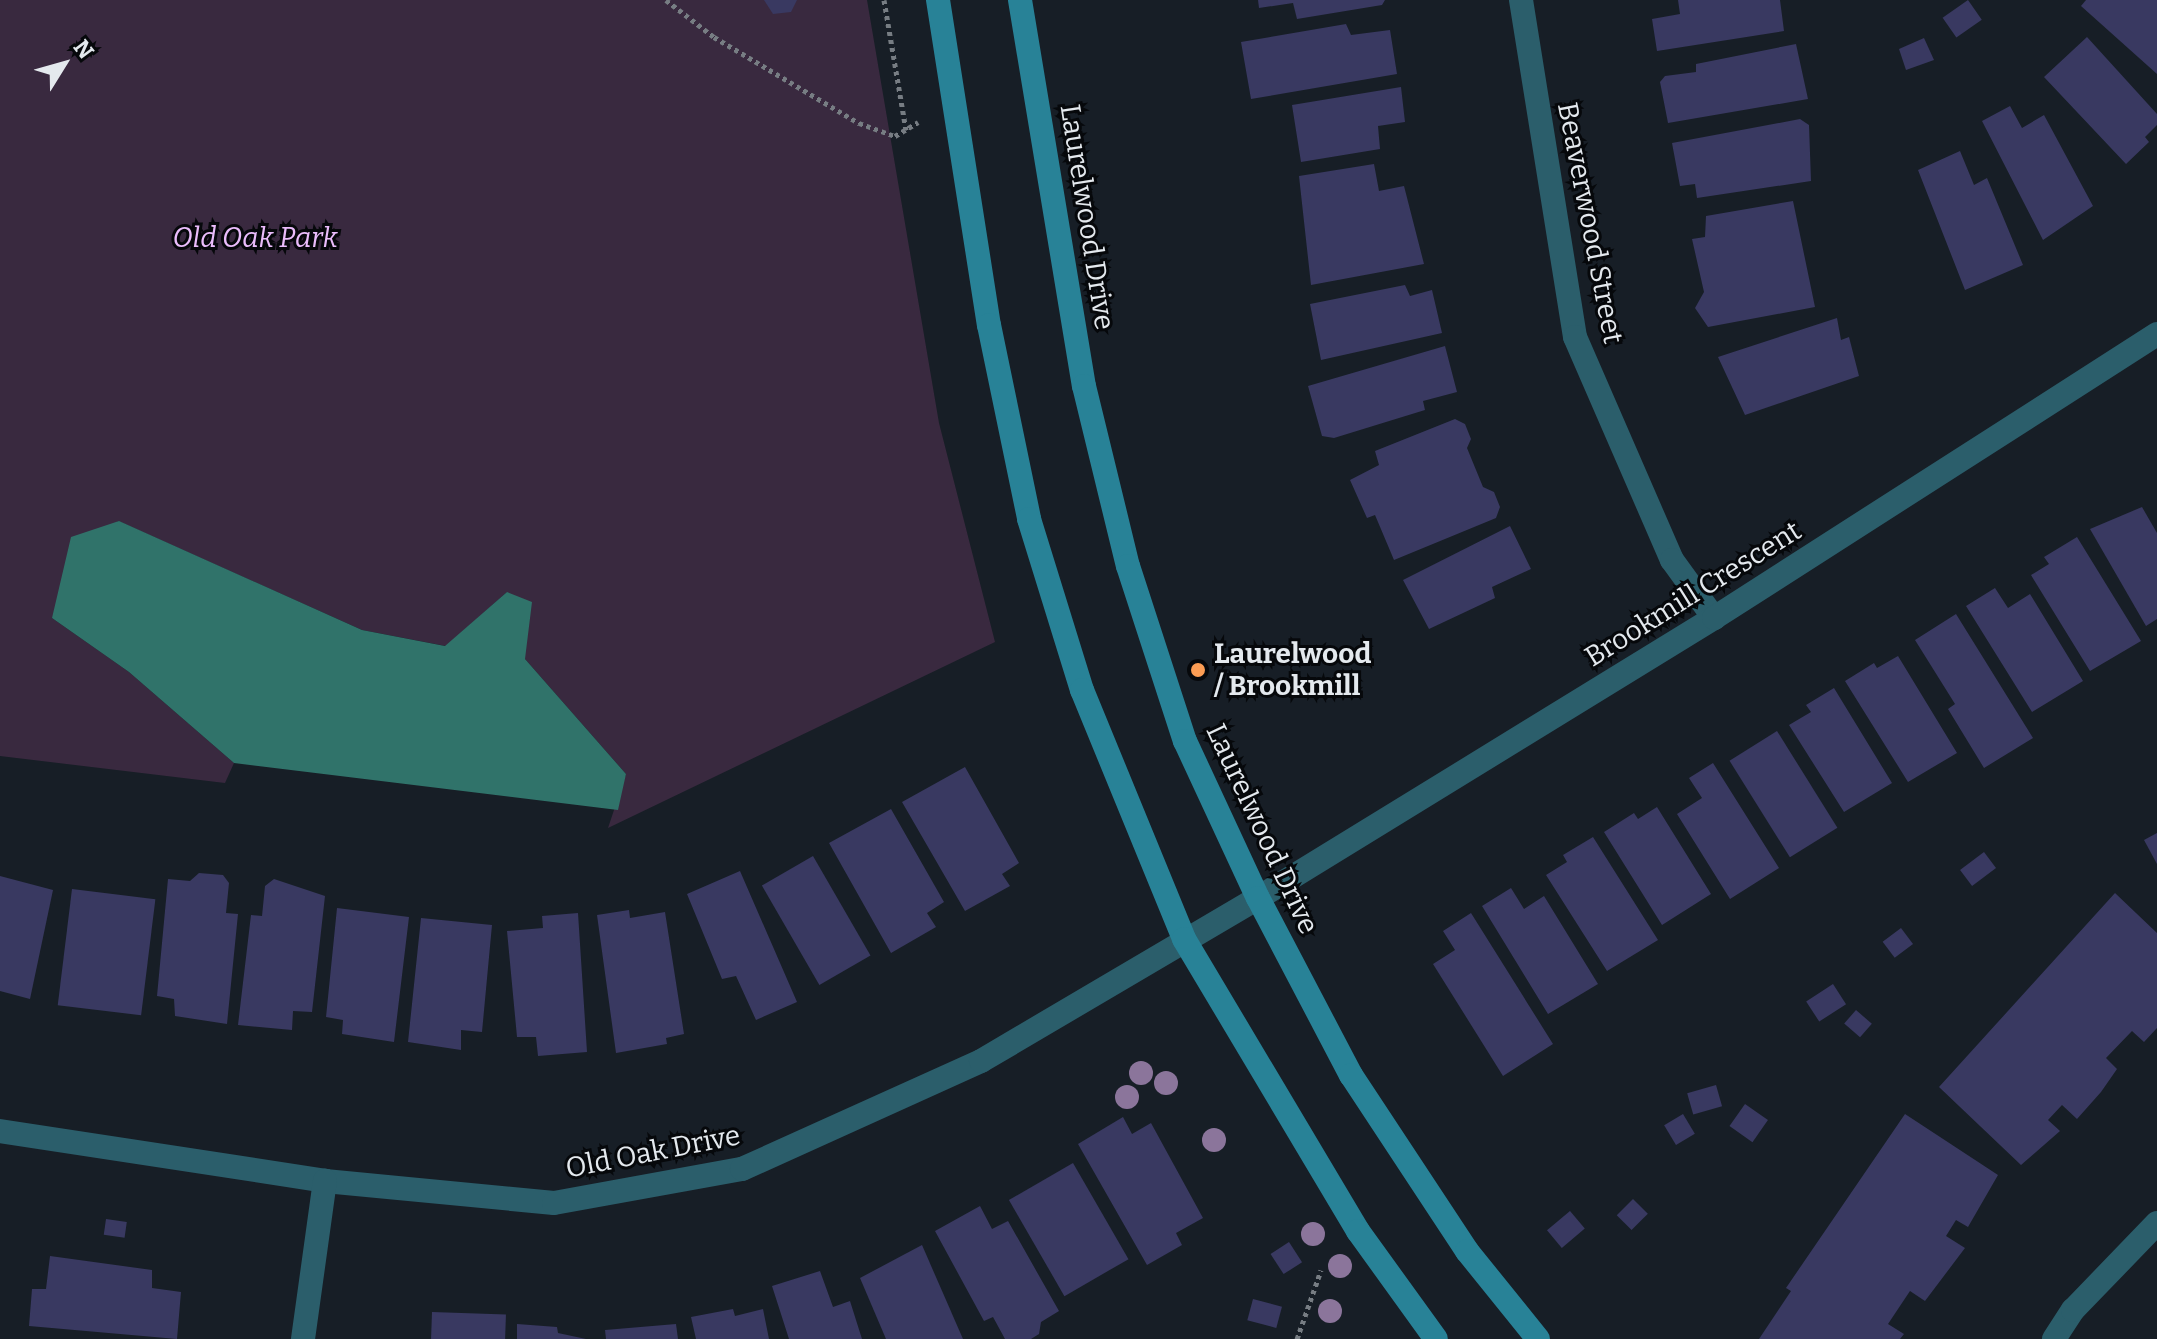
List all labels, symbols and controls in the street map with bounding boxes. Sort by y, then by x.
north arrow [24,24,104,104]
text: N [68,34,99,64]
street label: Beaverwood Street [1550,100,1630,346]
street label: Laurelwood Drive [1053,102,1121,332]
park label: Old Oak Park [172,221,338,255]
street label: Brookmill Crescent [1579,514,1807,674]
place label: Laurelwood / Brookmill [1214,637,1371,703]
marker: Laurelwood / Brookmill [1189,661,1207,679]
street label: Laurelwood Drive [1199,719,1325,939]
street label: Old Oak Drive [563,1119,743,1185]

